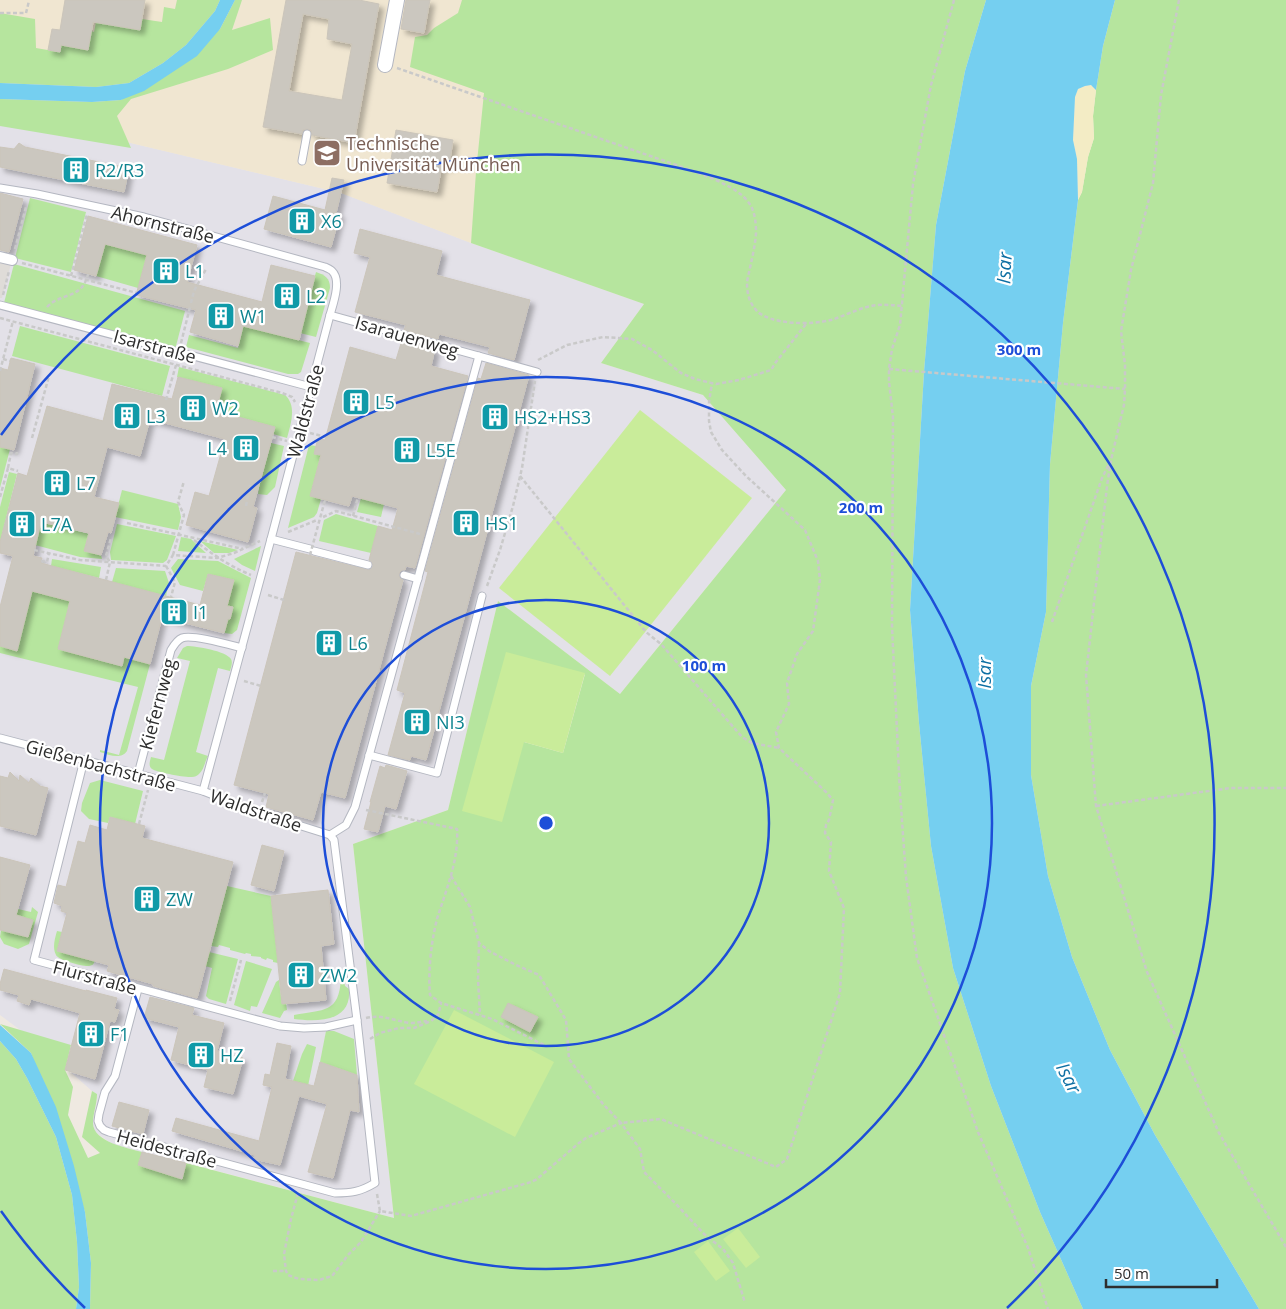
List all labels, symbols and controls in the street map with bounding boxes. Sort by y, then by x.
place label: Technische Universität München [346,131,521,176]
school or university icon: Technische Universität München [312,138,342,168]
building icon: R2/R3 [61,155,91,185]
place label: R2/R3 [95,158,144,182]
street label: Ahornstraße [109,200,217,248]
building icon: X6 [287,206,317,236]
place label: X6 [321,209,342,233]
water label: Isar [990,250,1018,284]
building icon: L1 [151,256,181,286]
place label: L1 [185,259,205,283]
building icon: L2 [272,281,302,311]
place label: L2 [306,284,326,308]
building icon: W1 [206,301,236,331]
place label: W1 [240,304,267,328]
street label: Isarauenweg [352,310,462,362]
street label: Isarstraße [111,323,199,369]
text: 300 m [997,339,1041,359]
street label: Waldstraße [281,362,329,460]
building icon: L5 [341,387,371,417]
place label: L5 [375,390,395,414]
building icon: W2 [178,393,208,423]
place label: W2 [212,396,239,420]
building icon: L3 [112,401,142,431]
building icon: HS2+HS3 [480,402,510,432]
place label: L3 [146,404,166,428]
place label: HS2+HS3 [514,405,591,429]
building icon: L4 [231,433,261,463]
building icon: L5E [392,435,422,465]
place label: L4 [207,436,227,460]
place label: L5E [426,438,456,462]
building icon: L7 [42,468,72,498]
place label: L7 [76,471,96,495]
text: 200 m [839,497,883,517]
building icon: HS1 [451,508,481,538]
building icon: L7A [7,509,37,539]
place label: HS1 [485,511,518,535]
place label: L7A [41,512,73,536]
building icon: I1 [159,597,189,627]
place label: I1 [193,600,208,624]
building icon: L6 [314,628,344,658]
place label: L6 [348,631,368,655]
street label: Kiefernweg [133,655,181,753]
text: 100 m [682,655,726,675]
water label: Isar [971,656,997,689]
building icon: NI3 [402,707,432,737]
place label: NI3 [436,710,465,734]
street label: Gießenbachstraße [23,733,179,797]
street label: Waldstraße [207,783,305,837]
centre of rings [537,814,555,832]
building icon: ZW [132,884,162,914]
place label: ZW [166,887,193,911]
street label: Flurstraße [50,954,140,1000]
building icon: ZW2 [286,960,316,990]
place label: ZW2 [320,963,357,987]
building icon: F1 [76,1019,106,1049]
place label: F1 [110,1022,130,1046]
building icon: HZ [186,1040,216,1070]
place label: HZ [220,1043,244,1067]
water label: Isar [1050,1058,1088,1099]
street label: Heidestraße [114,1123,220,1173]
scale bar [1106,1256,1217,1288]
text: 50 m [1114,1263,1149,1283]

